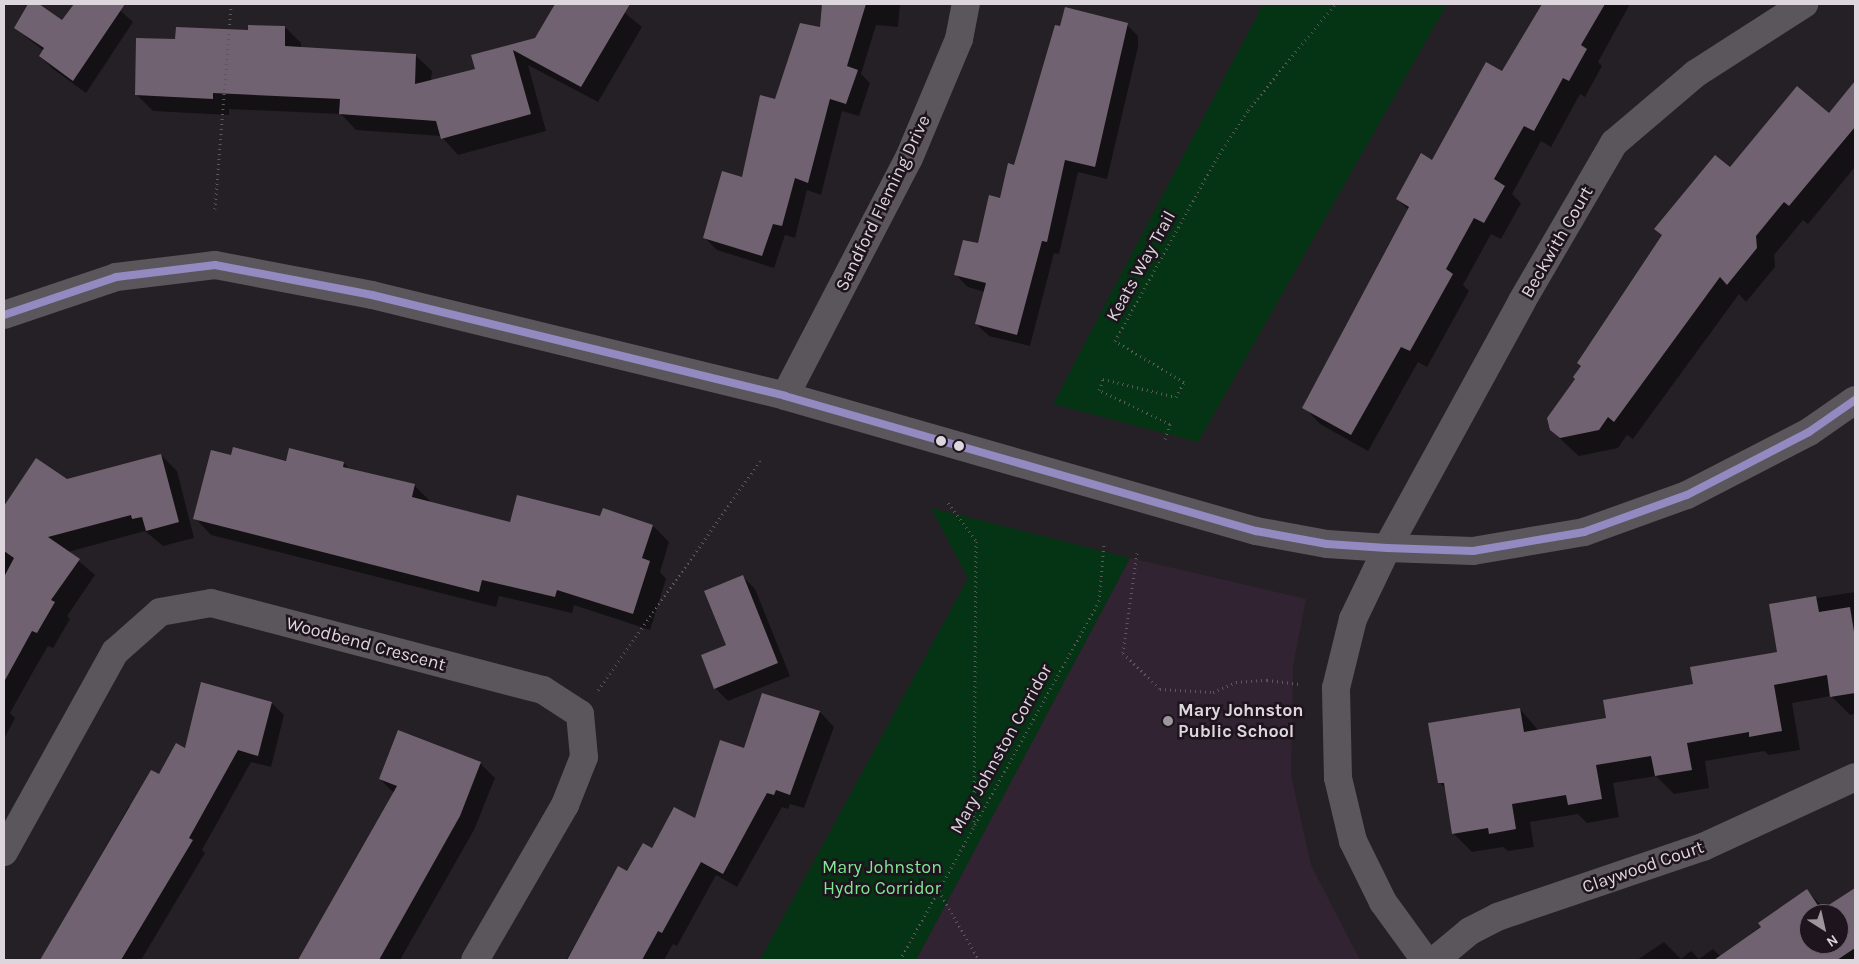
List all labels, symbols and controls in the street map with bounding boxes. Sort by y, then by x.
street label: Sandford Fleming Drive [831,112,935,294]
street label: Beckwith Court [1516,182,1598,302]
street label: Keats Way Trail [1102,207,1180,325]
unlabelled marker [936,436,946,446]
unlabelled marker [954,441,964,451]
street label: Woodbend Crescent [284,612,448,676]
street label: Mary Johnston Corridor [945,660,1057,838]
place label: Mary Johnston Public School [1178,700,1304,742]
marker: Mary Johnston Public School [1162,715,1174,727]
street label: Claywood Court [1579,836,1707,898]
park label: Mary Johnston Hydro Corridor [822,857,942,900]
north arrow [1799,904,1849,954]
text: N [1823,931,1841,951]

